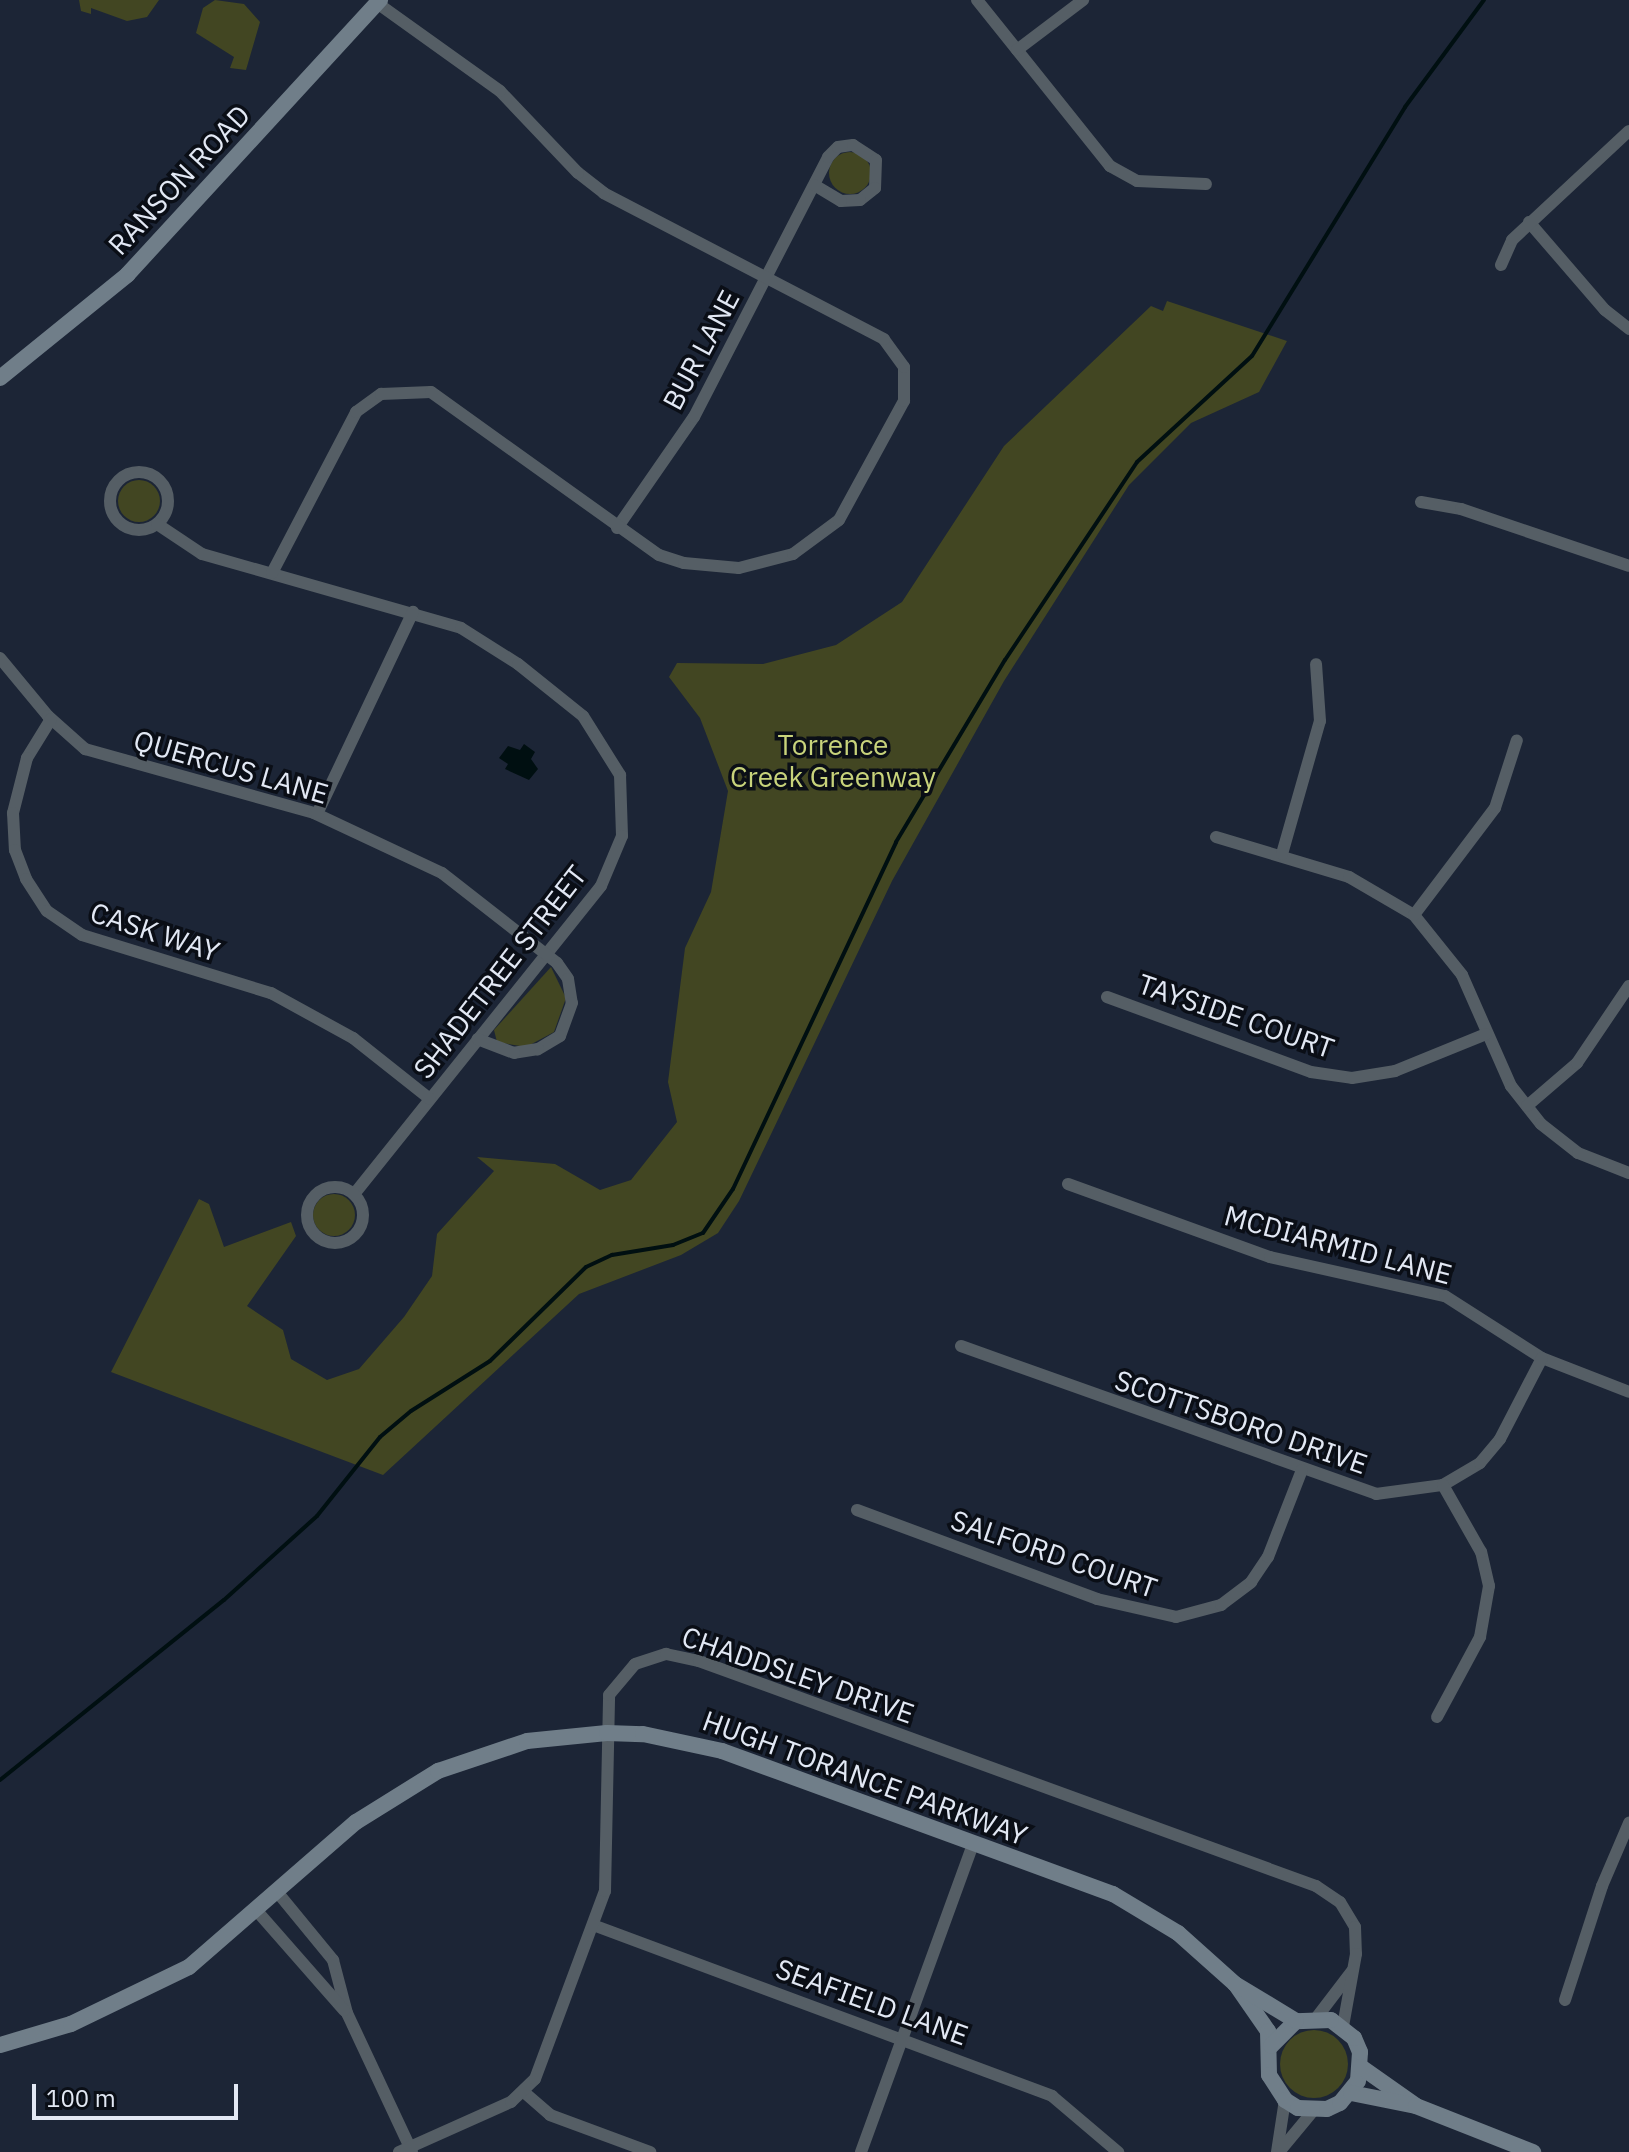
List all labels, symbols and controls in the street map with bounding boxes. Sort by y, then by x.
street label: RANSON ROAD [101,98,257,262]
street label: BUR LANE [656,285,746,415]
street label: QUERCUS LANE [130,723,332,811]
park label: Torrence Creek Greenway [730,728,936,794]
street label: SHADETREE STREET [406,859,594,1085]
street label: CASK WAY [86,895,224,969]
street label: TAYSIDE COURT [1134,967,1338,1065]
street label: MCDIARMID LANE [1221,1198,1455,1292]
street label: SCOTTSBORO DRIVE [1110,1363,1372,1481]
street label: SALFORD COURT [947,1503,1161,1605]
street label: CHADDSLEY DRIVE [678,1620,918,1730]
street label: HUGH TORANCE PARKWAY [698,1704,1032,1852]
street label: SEAFIELD LANE [771,1952,973,2052]
scale bar [36,2068,242,2118]
text: 100 m [46,2082,116,2114]

